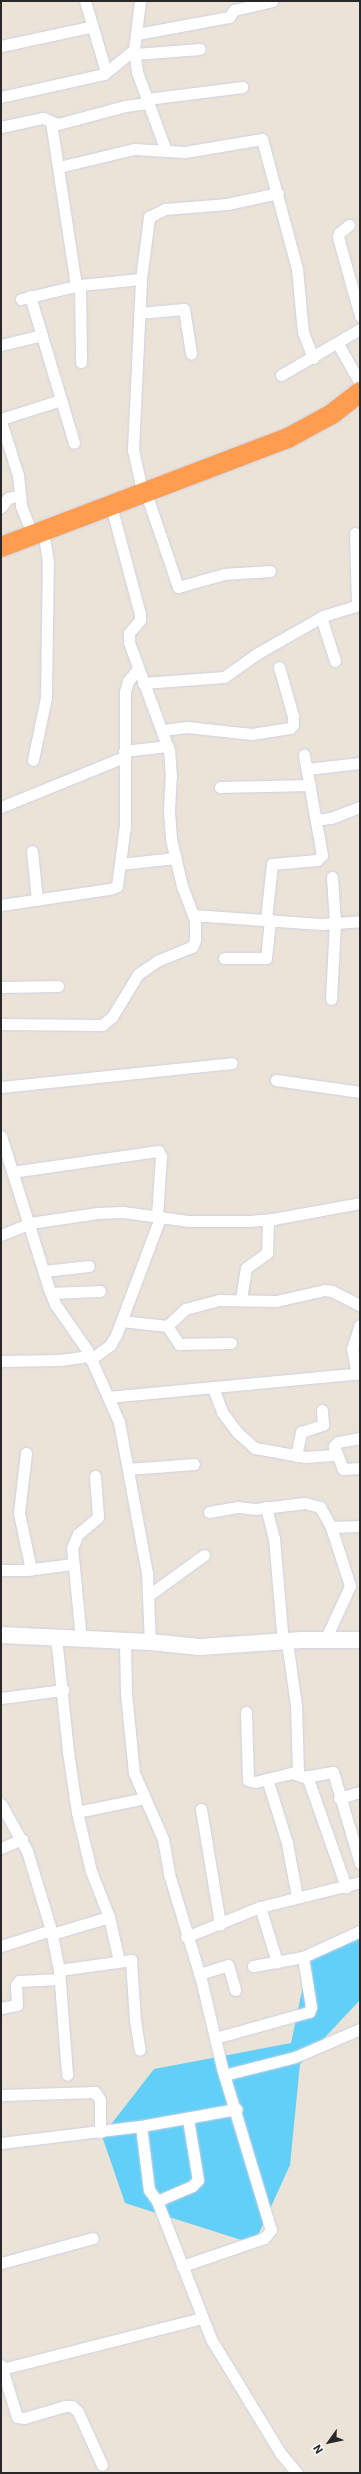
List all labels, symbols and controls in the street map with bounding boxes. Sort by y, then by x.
north arrow [309,2422,349,2462]
text: N [311,2442,326,2456]

